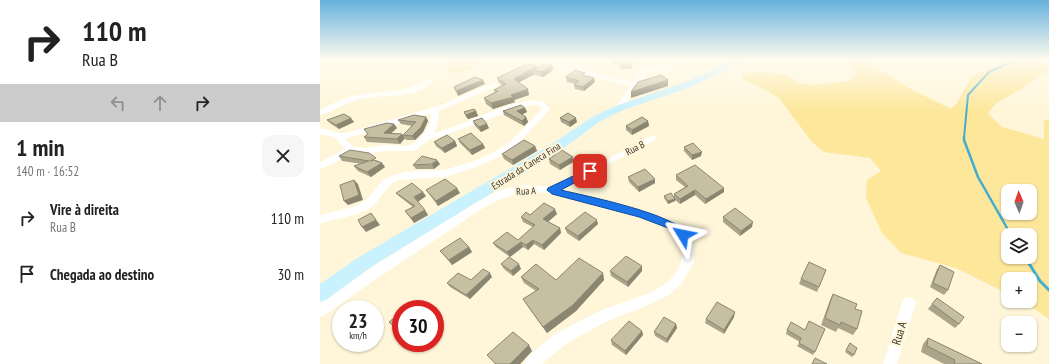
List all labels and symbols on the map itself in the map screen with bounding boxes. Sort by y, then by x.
street label: Rua B [623,138,647,158]
street label: Estrada da Caneca Fina [489,139,563,193]
pin [573,154,607,188]
street label: Rua A [516,184,536,198]
north arrow [1001,184,1037,220]
position arrow [662,214,704,256]
speed limit sign: 30 [392,300,444,352]
street label: Rua A [888,319,910,347]

